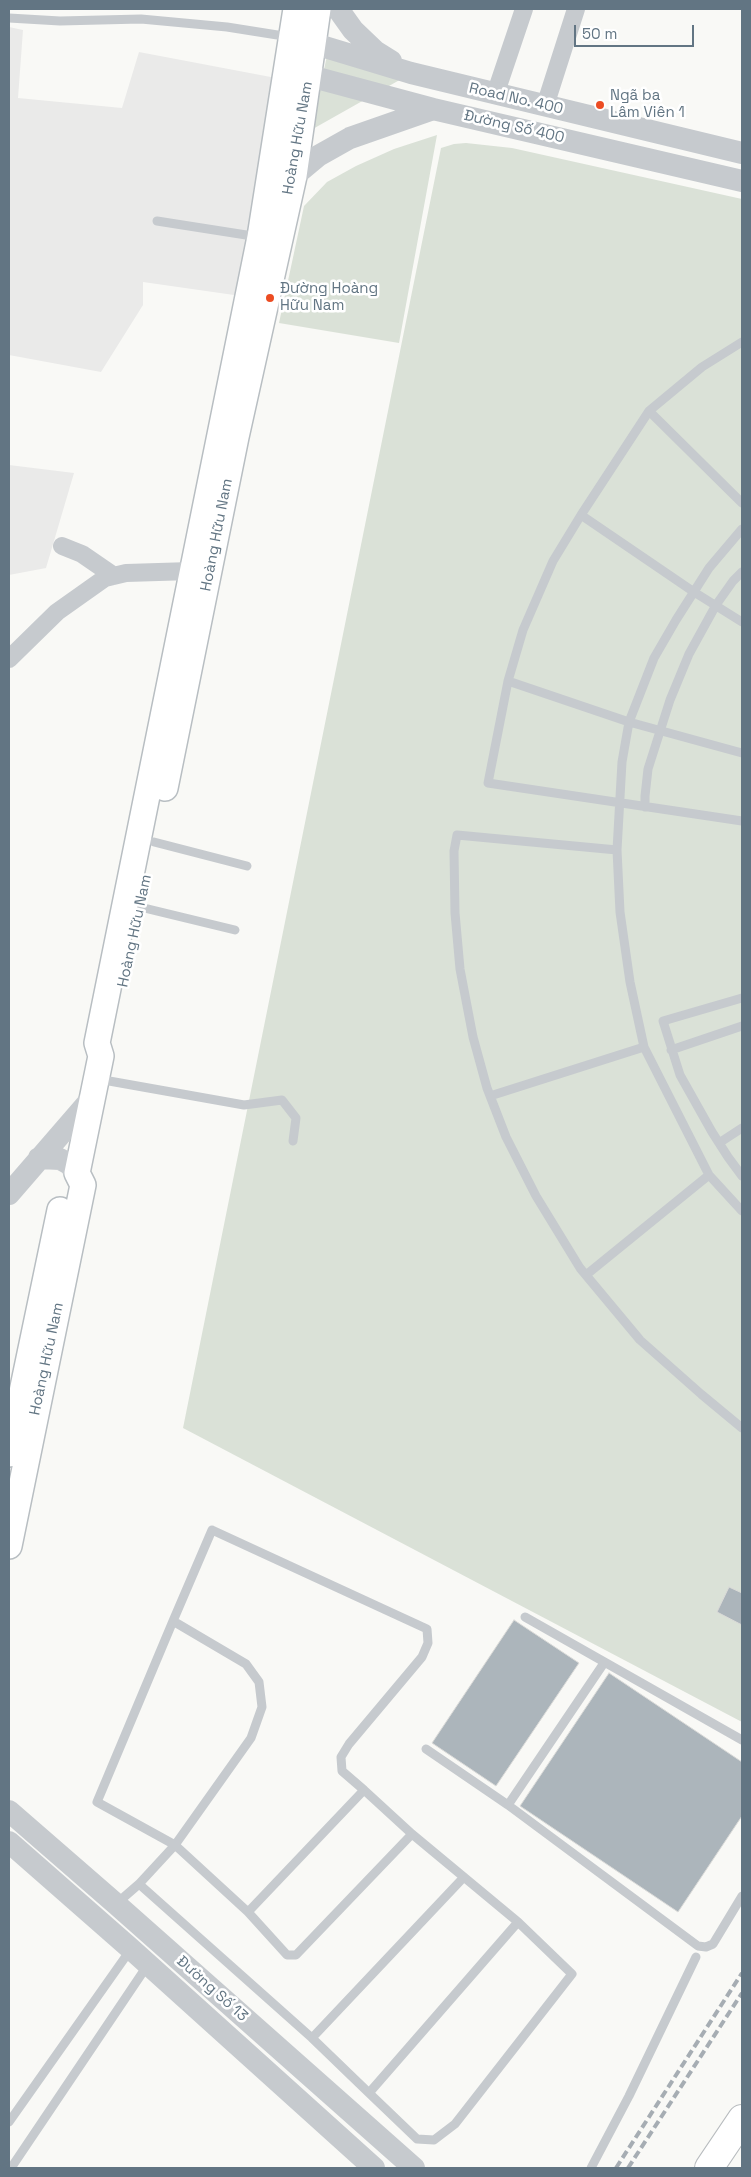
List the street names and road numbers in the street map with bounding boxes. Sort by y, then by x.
street label: Road No. 400 [467,79,565,119]
street label: Hoàng Hữu Nam [279,80,317,196]
street label: Đường Số 400 [462,107,566,147]
street label: Hoàng Hữu Nam [197,477,237,593]
street label: Hoàng Hữu Nam [114,873,156,989]
street label: Hoàng Hữu Nam [26,1301,68,1417]
street label: Đường Số 13 [173,1952,251,2026]

